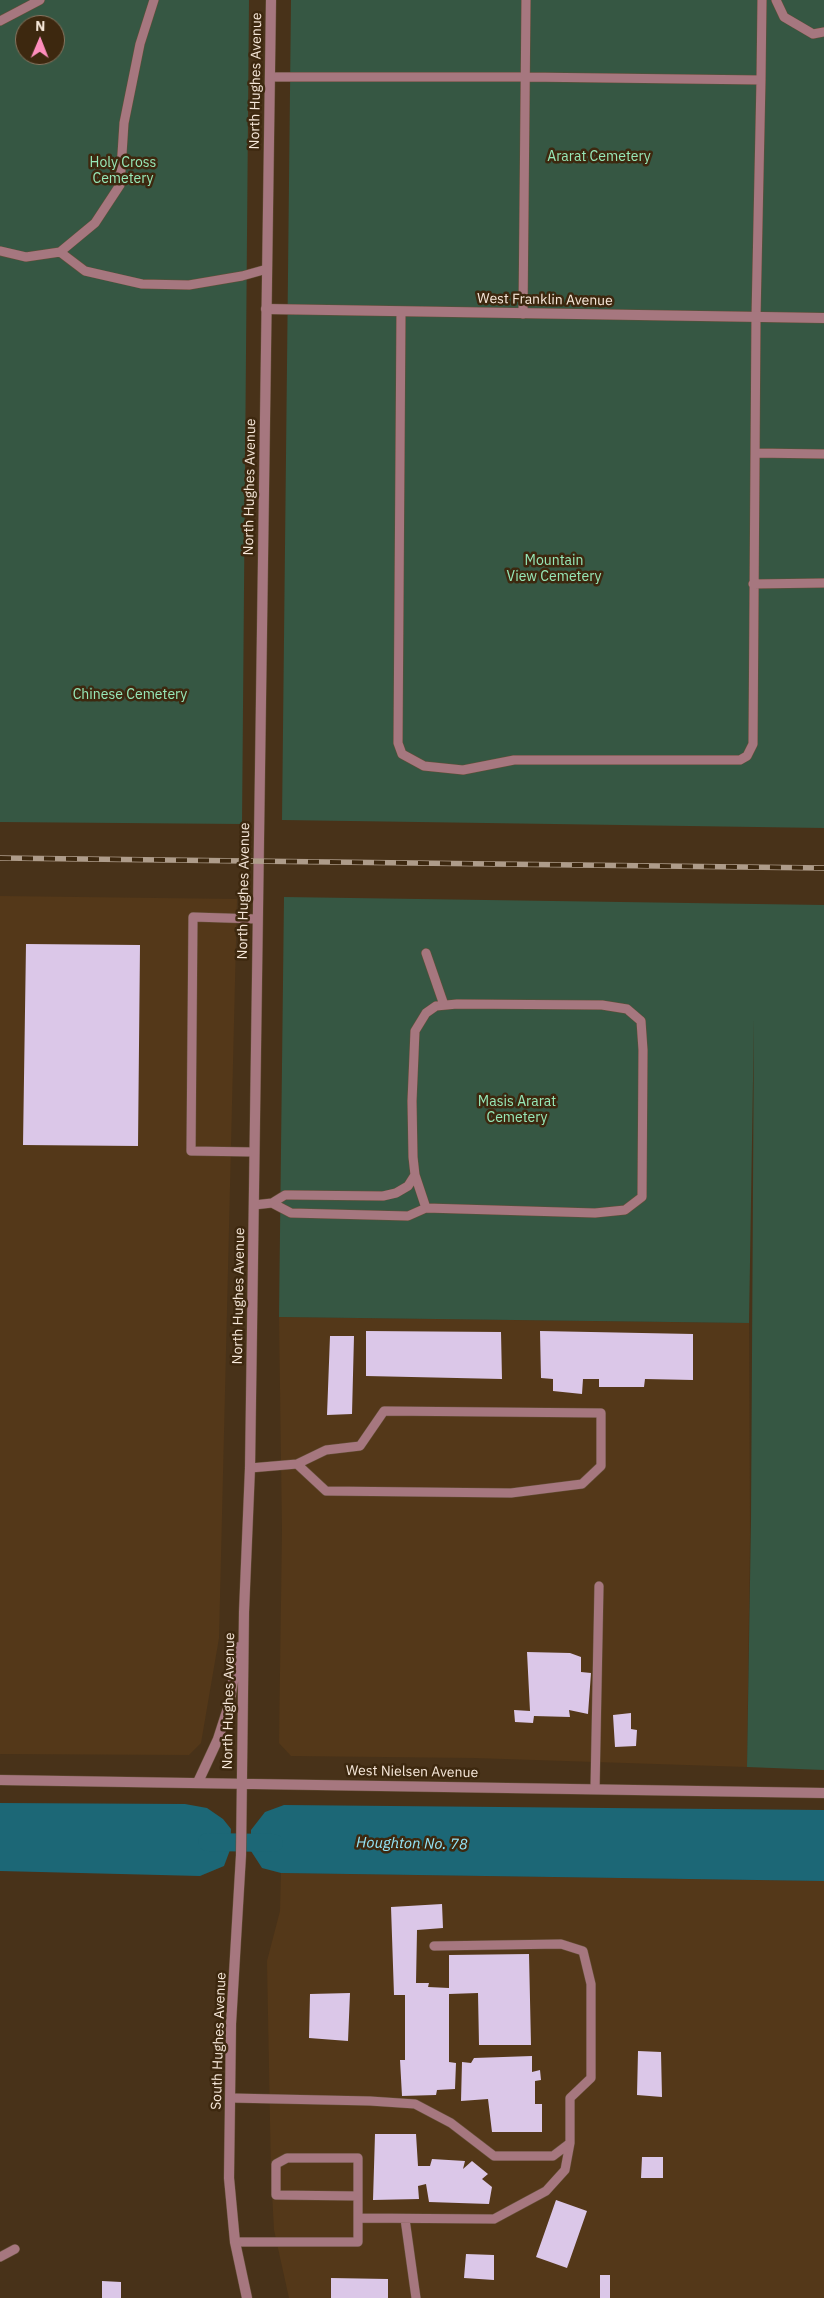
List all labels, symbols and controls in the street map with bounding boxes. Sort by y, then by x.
street label: North Hughes Avenue [246,12,266,150]
north arrow [15,15,65,65]
text: N [35,17,45,35]
park label: Ararat Cemetery [547,149,651,165]
park label: Holy Cross Cemetery [90,155,156,188]
street label: West Franklin Avenue [477,290,613,310]
street label: North Hughes Avenue [240,418,260,556]
park label: Mountain View Cemetery [507,553,601,586]
park label: Chinese Cemetery [73,687,187,703]
street label: North Hughes Avenue [234,822,254,960]
park label: Masis Ararat Cemetery [478,1094,556,1126]
street label: North Hughes Avenue [229,1227,249,1365]
street label: North Hughes Avenue [219,1632,239,1770]
street label: West Nielsen Avenue [346,1762,478,1782]
water label: Houghton No. 78 [356,1834,468,1854]
street label: South Hughes Avenue [208,1972,230,2110]

